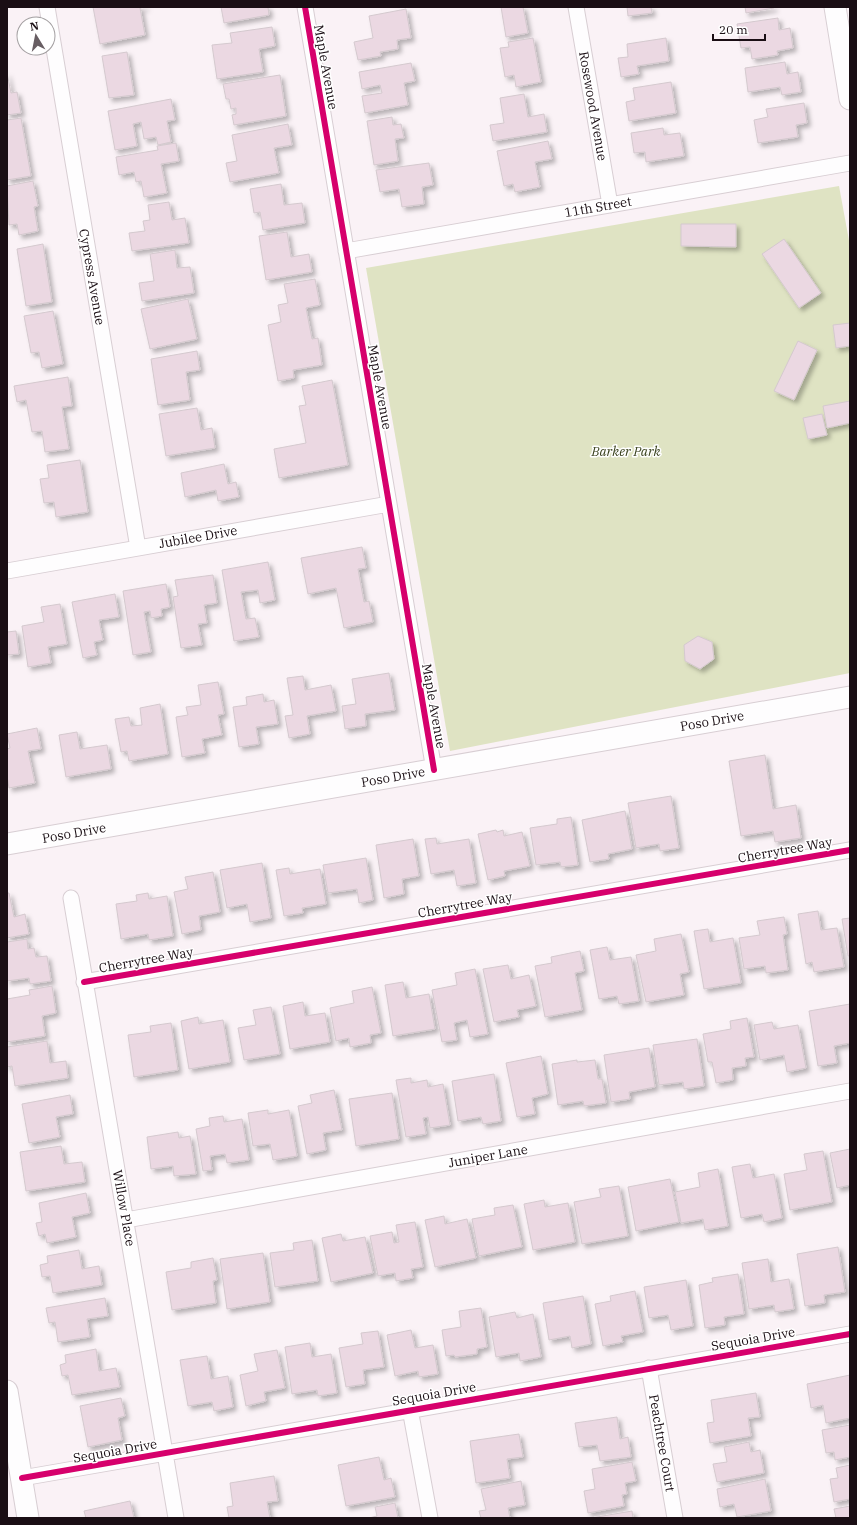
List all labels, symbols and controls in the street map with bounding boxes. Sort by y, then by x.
north arrow [16,16,56,56]
scale bar [713,16,765,42]
text: N [29,18,40,34]
text: 20 m [719,22,748,37]
street label: Maple Avenue [310,23,342,111]
street label: Rosewood Avenue [575,50,611,162]
street label: 11th Street [563,193,633,221]
street label: Cypress Avenue [75,228,109,326]
street label: Maple Avenue [364,343,396,431]
park label: Barker Park [591,443,661,460]
street label: Jubilee Drive [157,522,239,552]
street label: Maple Avenue [418,662,450,750]
street label: Poso Drive [679,707,745,735]
street label: Poso Drive [360,763,426,791]
street label: Poso Drive [41,819,107,847]
street label: Cherrytree Way [737,833,833,867]
street label: Cherrytree Way [417,888,513,922]
street label: Cherrytree Way [98,943,194,977]
street label: Juniper Lane [447,1141,529,1171]
street label: Willow Place [109,1168,139,1248]
street label: Sequoia Drive [710,1323,796,1355]
street label: Sequoia Drive [391,1378,477,1410]
street label: Peachtree Court [645,1393,679,1493]
street label: Sequoia Drive [72,1435,158,1467]

